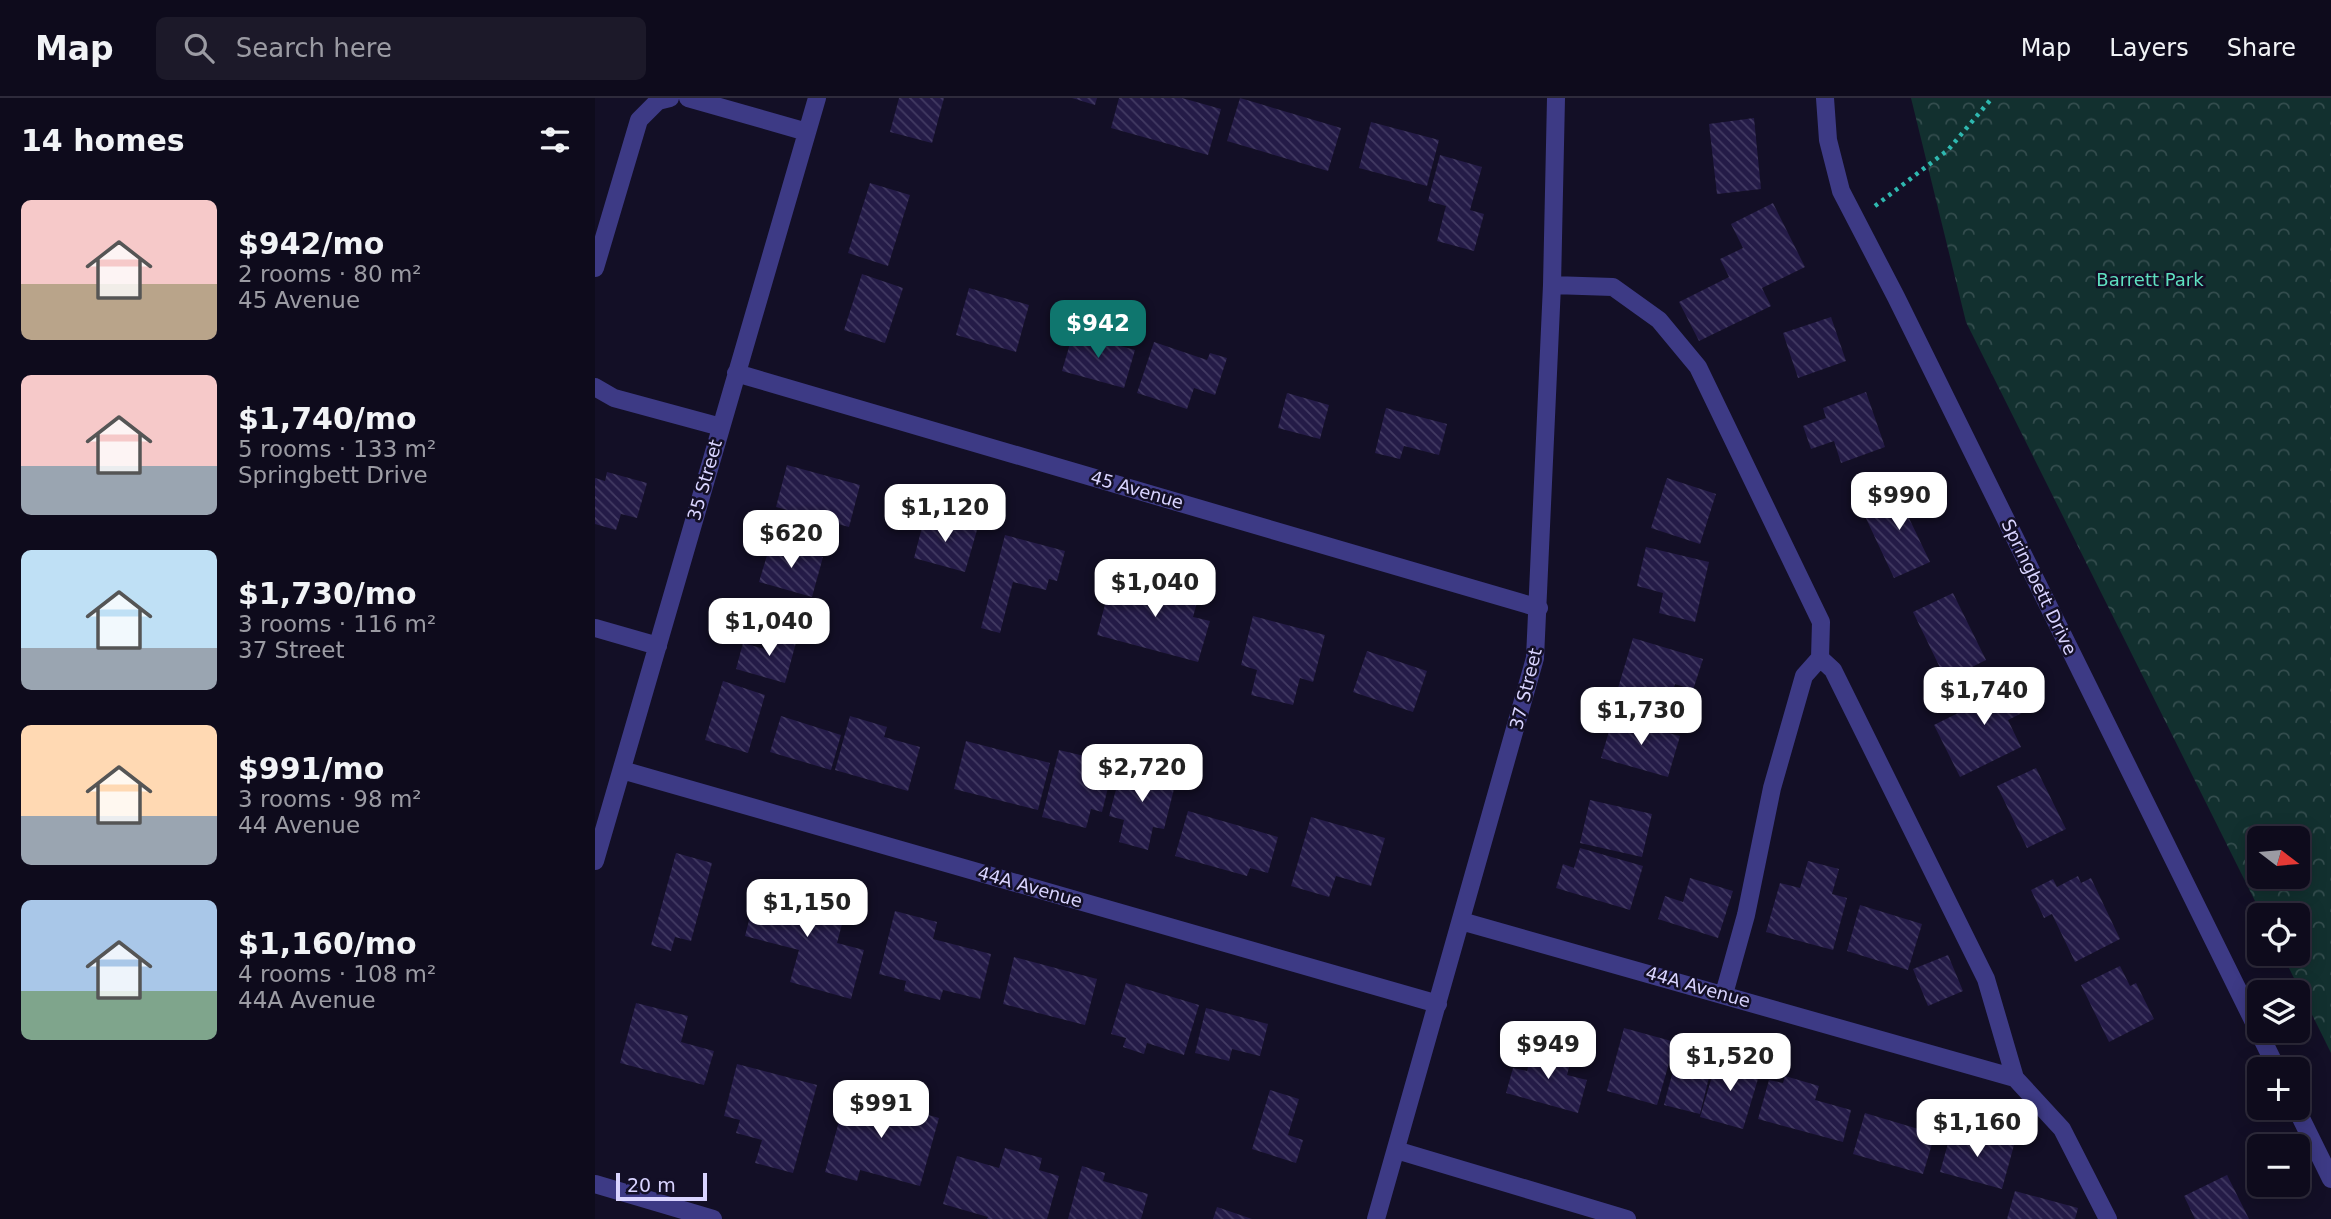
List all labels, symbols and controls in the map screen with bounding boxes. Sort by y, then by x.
search box [156,17,646,80]
text: Map [35,29,114,68]
icon: search [180,29,218,67]
text: Search here [236,33,392,63]
text: Map [2021,34,2071,62]
text: Layers [2109,34,2189,62]
text: Share [2227,34,2296,62]
icon: filters [536,121,574,159]
text: 14 homes [21,123,185,158]
text: $942/mo [238,226,384,261]
icon: home [77,228,161,312]
text: 2 rooms · 80 m² [238,261,422,287]
park label: Barrett Park [2096,269,2204,290]
text: 45 Avenue [238,287,360,313]
pin: $942 [1057,300,1139,360]
text: $942 [1066,310,1130,336]
text: $1,740/mo [238,401,417,436]
icon: home [77,403,161,487]
text: 5 rooms · 133 m² [238,436,436,462]
street label: 35 Street [683,437,726,523]
text: Springbett Drive [238,462,428,488]
street label: 45 Avenue [1088,466,1186,513]
pin: $990 [1858,472,1940,532]
text: $990 [1867,482,1931,508]
pin: $1,120 [888,484,1002,544]
text: $1,120 [901,494,989,520]
pin: $620 [750,510,832,570]
street label: Springbett Drive [1997,515,2081,658]
text: $620 [759,520,823,546]
pin: $1,040 [1098,560,1212,619]
text: $1,040 [1111,569,1199,595]
text: $1,730/mo [238,576,417,611]
icon: home [77,578,161,662]
pin: $1,040 [712,598,826,658]
text: $1,040 [725,608,813,634]
text: 3 rooms · 116 m² [238,611,436,637]
text: 37 Street [238,637,344,663]
street label: 37 Street [1505,646,1546,732]
pin: $1,740 [1927,668,2041,727]
text: $1,740 [1940,677,2028,703]
pin: $1,730 [1584,688,1698,747]
text: $1,730 [1597,697,1685,723]
pin: $2,720 [1085,744,1199,804]
text: $991/mo [238,751,384,786]
icon: home [77,753,161,837]
text: $2,720 [1098,754,1186,780]
text: 3 rooms · 98 m² [238,786,422,812]
text: 44 Avenue [238,812,360,838]
north arrow [2247,826,2310,889]
map controls [2247,826,2310,1197]
street label: 44A Avenue [975,862,1085,911]
pin: $1,150 [750,880,864,939]
text: $1,150 [763,889,851,915]
button: locate [2247,903,2310,966]
text: $1,160/mo [238,926,417,961]
icon: home [77,928,161,1012]
text: 4 rooms · 108 m² [238,961,436,987]
street label: 44A Avenue [1643,962,1753,1011]
button: layers [2247,980,2310,1043]
text: 44A Avenue [238,987,376,1013]
pin: $949 [1507,1021,1589,1081]
text: $949 [1516,1031,1580,1057]
pin: $1,520 [1673,1034,1787,1093]
text: $1,520 [1686,1043,1774,1069]
button: + [2247,1057,2310,1120]
pin: $991 [840,1080,922,1140]
text: $991 [849,1090,913,1116]
pin: $1,160 [1920,1100,2034,1159]
text: $1,160 [1933,1109,2021,1135]
button: − [2247,1134,2310,1197]
scale bar [616,1170,707,1202]
text: 20 m [627,1174,676,1196]

